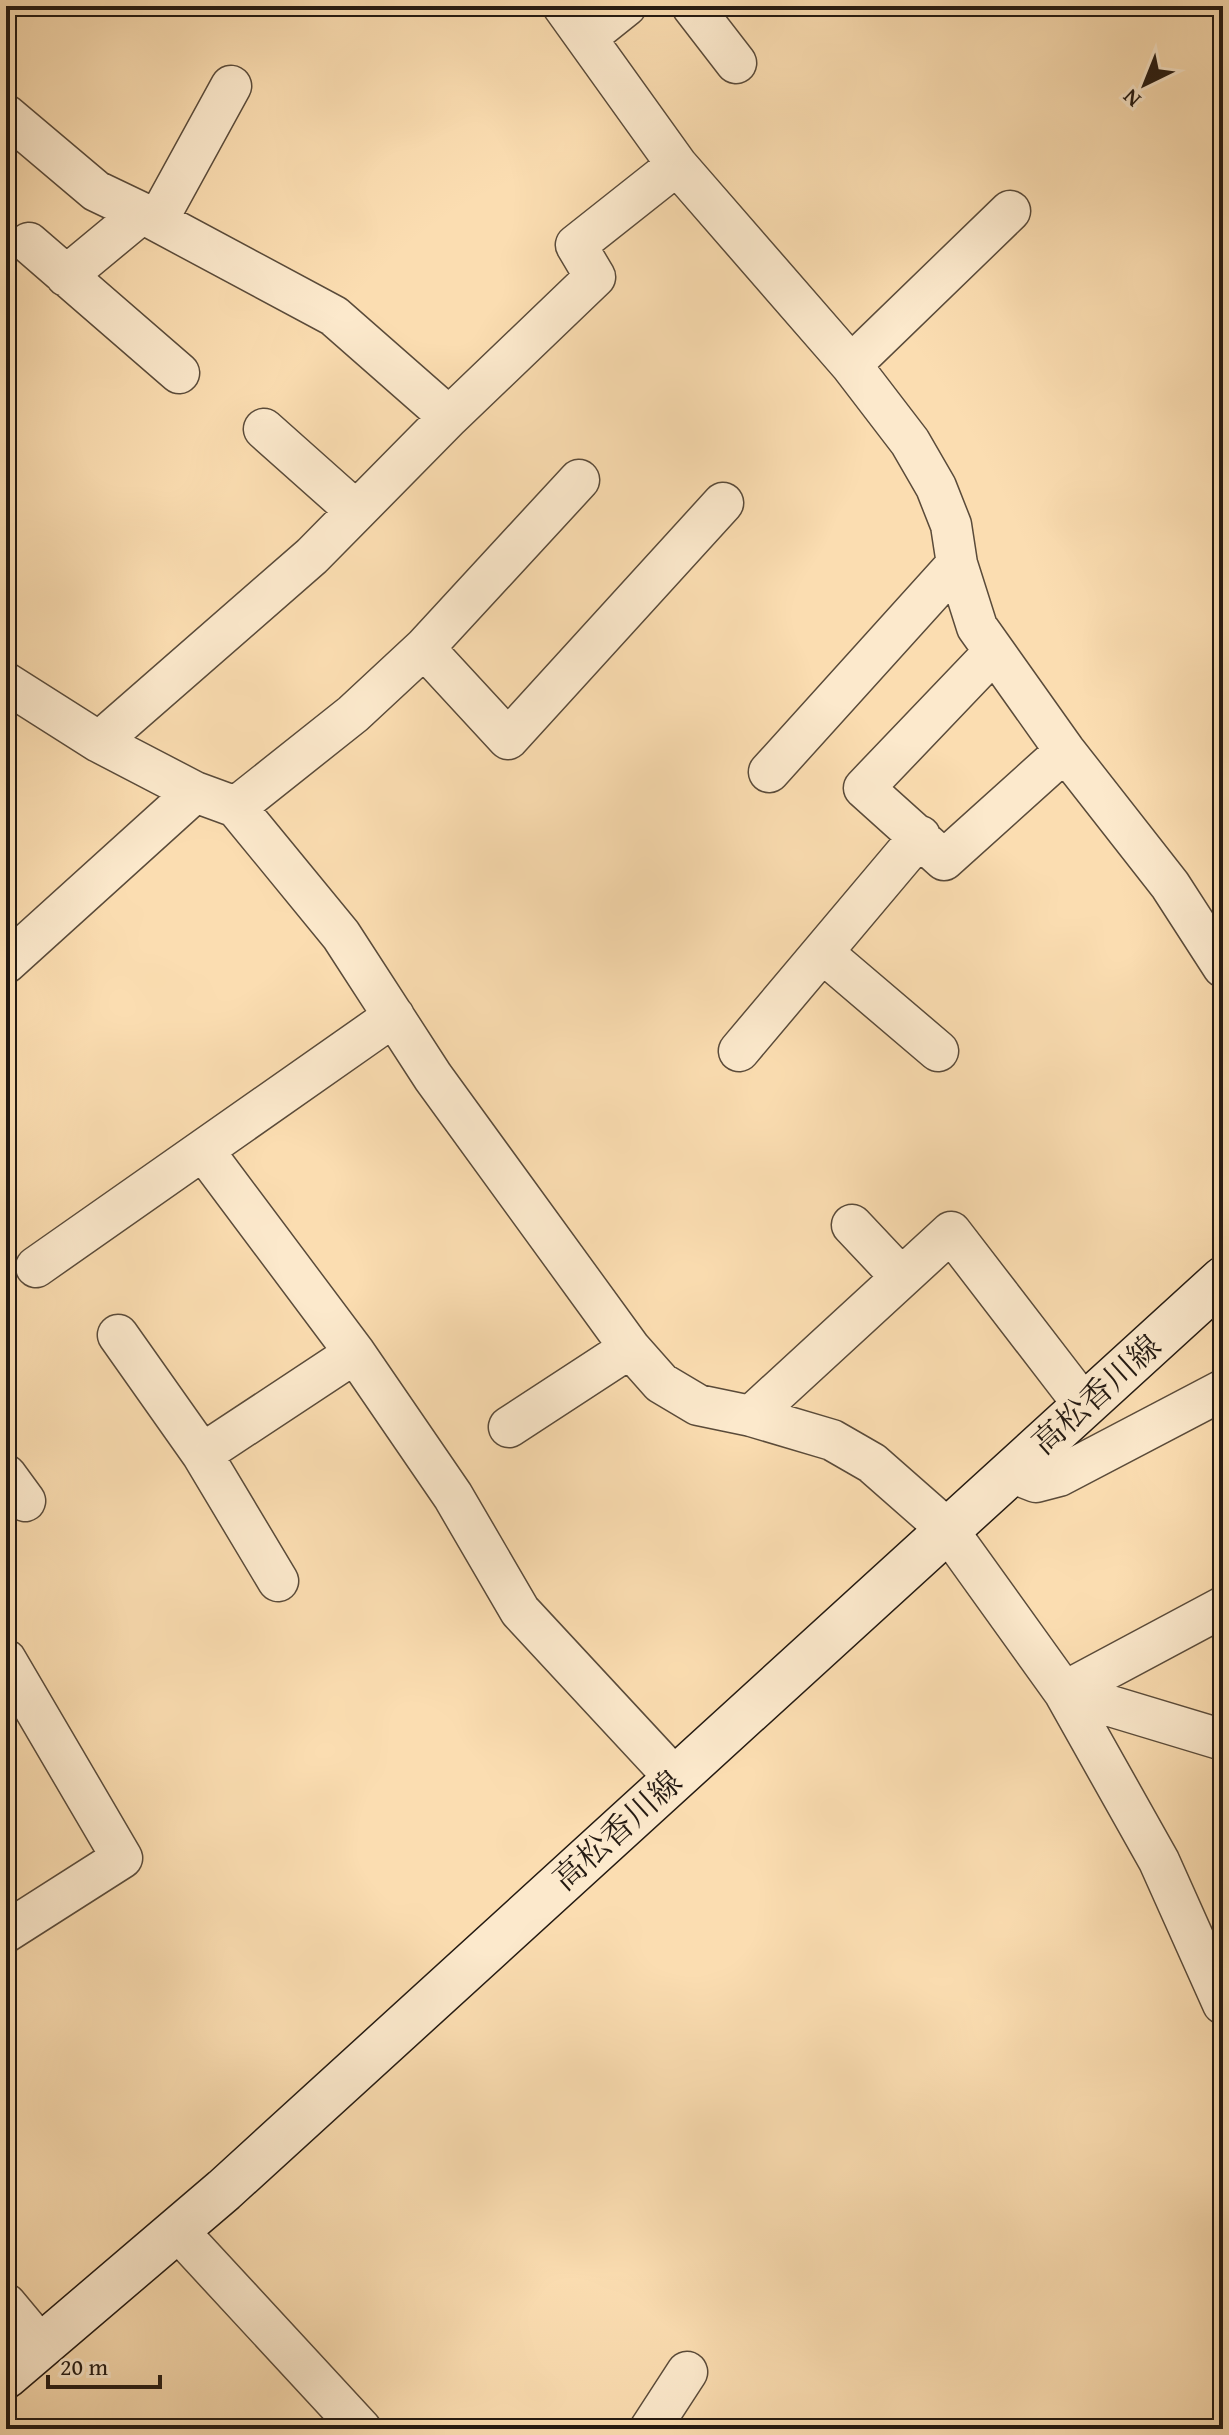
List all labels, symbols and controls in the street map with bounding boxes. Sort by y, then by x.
north arrow [1105,44,1185,124]
text: N [1115,82,1148,115]
street label: 高松香川線 [1021,1323,1171,1465]
street label: 高松香川線 [542,1759,692,1901]
scale bar [48,2339,160,2389]
text: 20 m [60,2349,108,2384]

